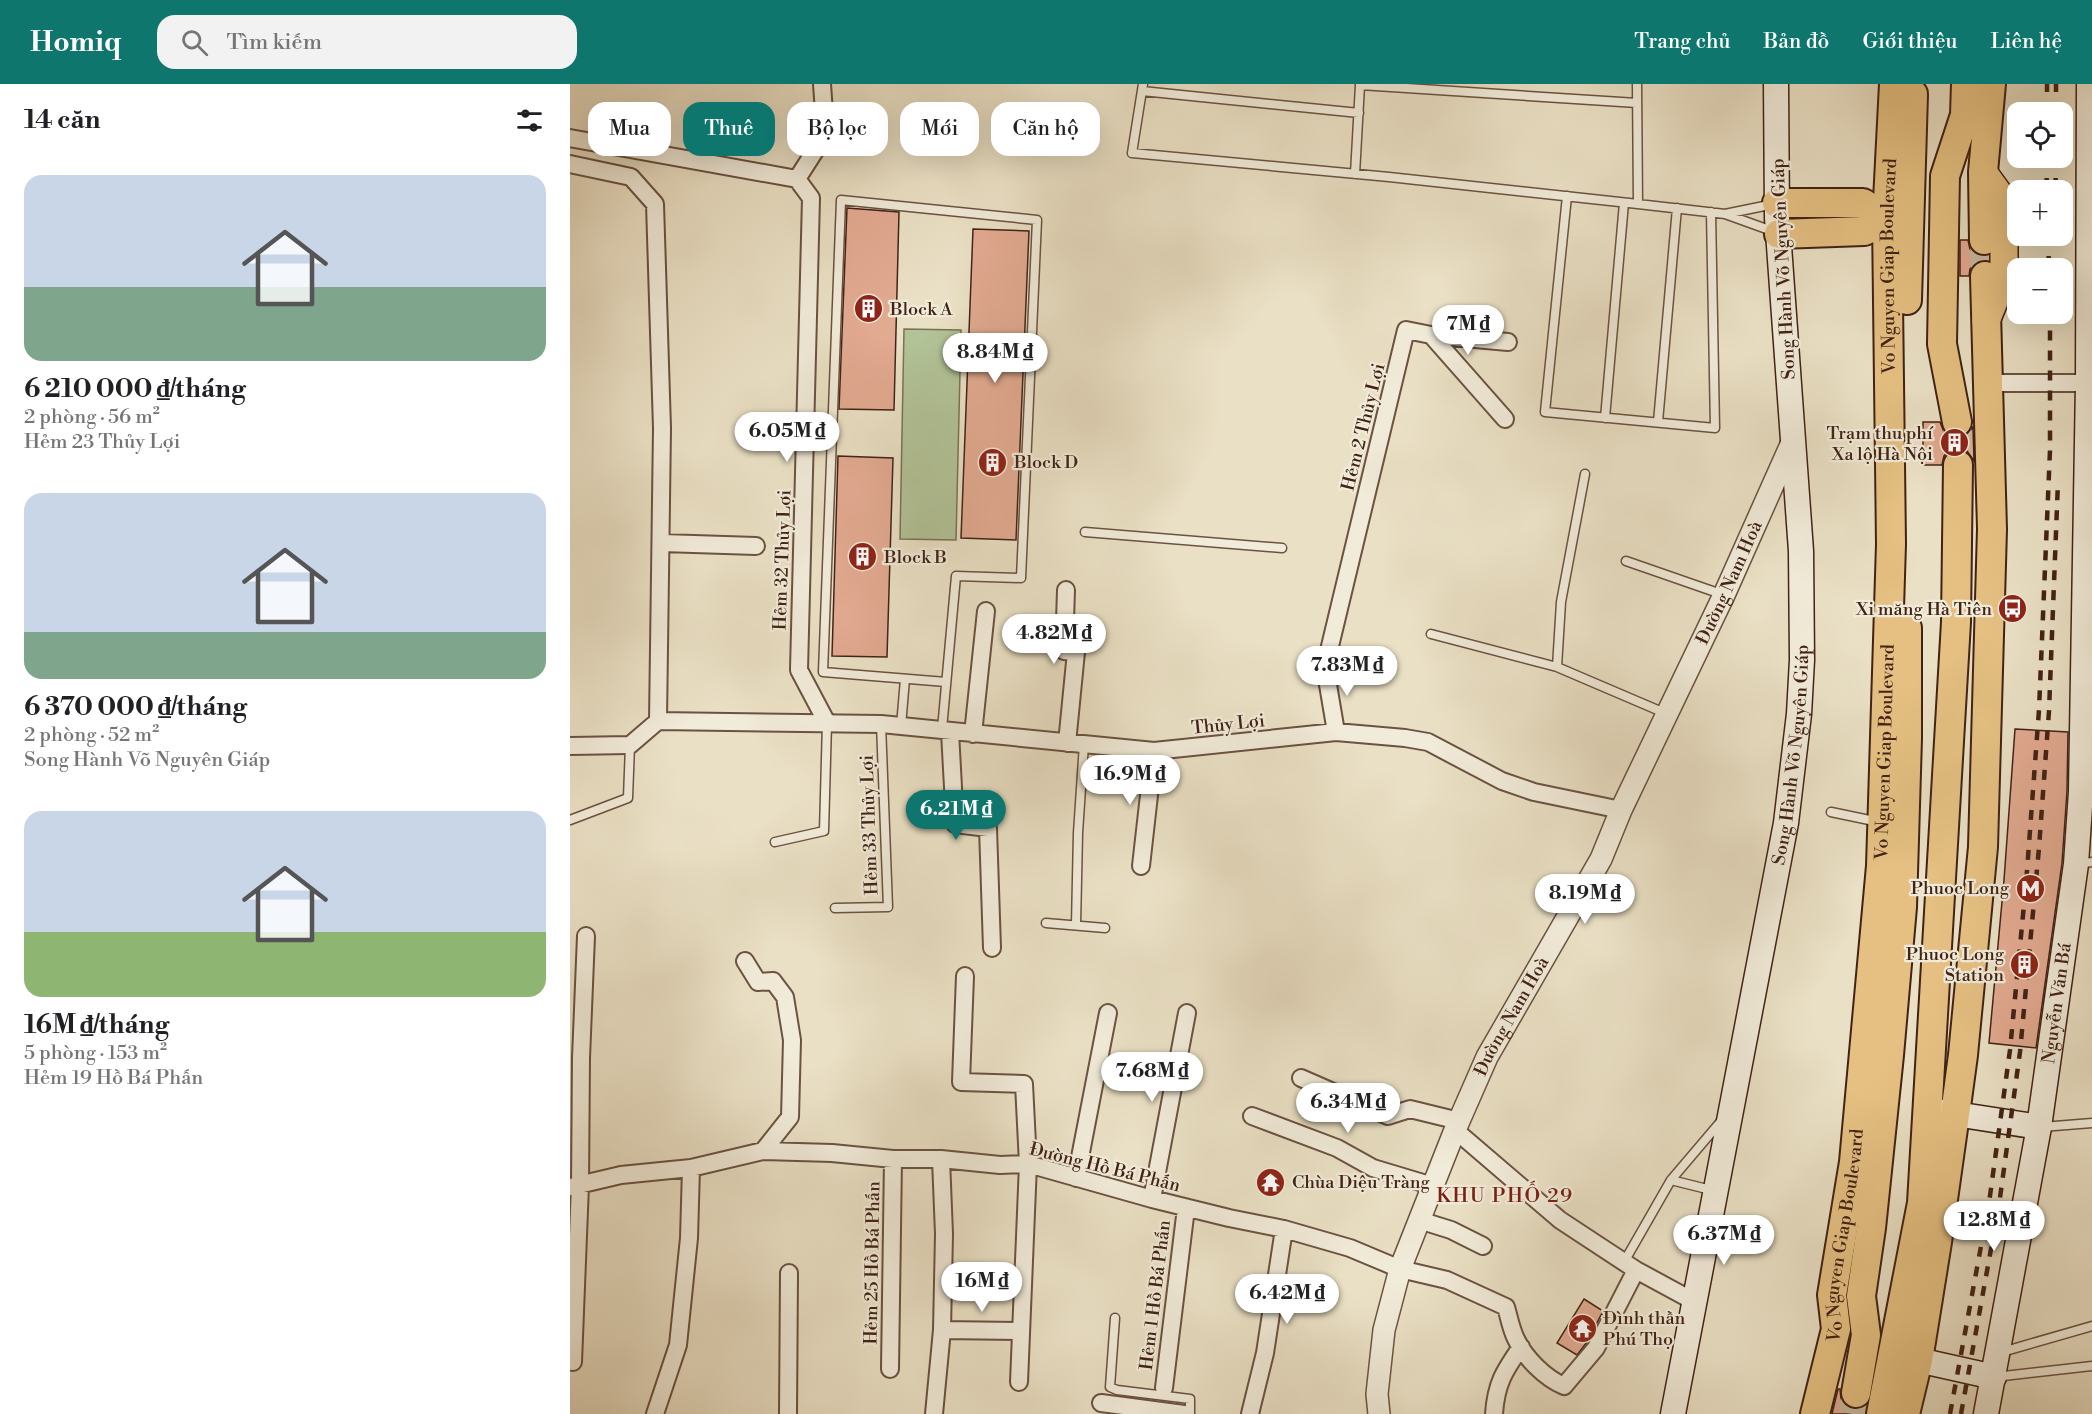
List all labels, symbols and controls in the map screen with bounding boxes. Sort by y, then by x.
search box [157,15,577,69]
text: Homiq [30,25,121,60]
icon: search [178,26,211,59]
text: Tìm kiếm [226,29,322,56]
text: Trang chủ [1634,29,1730,55]
text: Bản đồ [1763,29,1829,55]
text: Giới thiệu [1862,29,1958,55]
text: Liên hệ [1991,29,2062,55]
chip: Mua [588,102,671,156]
chip: Thuê [683,102,775,156]
chip: Bộ lọc [787,102,888,156]
chip: Mới [900,102,979,156]
chip: Căn hộ [991,102,1100,156]
map controls [2007,102,2073,324]
button: locate [2007,102,2073,168]
text: 14 căn [24,104,100,136]
icon: filters [513,104,546,137]
street label: Vo Nguyen Giap Boulevard [1876,157,1902,375]
street label: Song Hành Võ Nguyên Giáp [1766,158,1801,380]
button: + [2007,180,2073,246]
icon: home [231,214,339,322]
button: − [2007,258,2073,324]
building icon: Block A [853,293,885,325]
place label: Block A [889,298,953,321]
pin: 7M ₫ [1432,305,1504,356]
text: 7M ₫ [1446,312,1490,337]
pin: 8.84M ₫ [940,333,1050,384]
text: 8.84M ₫ [957,340,1033,365]
street label: Hẻm 2 Thủy Lợi [1337,361,1390,493]
text: 6 210 000 ₫/tháng [24,373,246,405]
text: 2 phòng · 56 m² [24,405,160,430]
pin: 6.05M ₫ [732,412,842,463]
text: 6.05M ₫ [748,419,826,444]
place label: Trạm thu phí Xa lộ Hà Nội [1826,422,1934,466]
building icon: Trạm thu phí Xa lộ Hà Nội [1938,427,1970,459]
text: Hẻm 23 Thủy Lợi [24,430,180,455]
building icon: Block D [977,446,1009,478]
place label: Block D [1013,451,1078,474]
street label: Hẻm 32 Thủy Lợi [769,489,796,631]
street label: Đường Nam Hoà [1691,516,1768,648]
icon: home [231,532,339,640]
building icon: Block B [847,541,879,573]
place label: Block B [883,546,947,569]
bus stop icon: Xi măng Hà Tiên [1997,593,2029,625]
place label: Xi măng Hà Tiên [1855,598,1992,621]
pin: 4.82M ₫ [999,614,1109,665]
text: 4.82M ₫ [1016,621,1092,646]
street label: Vo Nguyen Giap Boulevard [1870,643,1900,861]
street label: Song Hành Võ Nguyên Giáp [1767,645,1814,867]
pin: 7.83M ₫ [1292,646,1402,697]
text: 7.83M ₫ [1310,653,1384,678]
text: 6 370 000 ₫/tháng [24,691,247,723]
street label: Thủy Lợi [1190,709,1266,740]
text: 2 phòng · 52 m² [24,723,159,748]
text: Song Hành Võ Nguyên Giáp [24,748,270,773]
street label: Hẻm 33 Thủy Lợi [856,754,883,895]
pin: 16.9M ₫ [1075,755,1185,806]
text: 16.9M ₫ [1094,762,1166,787]
pin: 6.21M ₫ [901,790,1011,841]
text: 6.21M ₫ [920,797,992,822]
icon: home [231,850,339,958]
metro station icon: Phuoc Long [2014,872,2046,904]
pin: 8.19M ₫ [1530,874,1640,925]
place label: Phuoc Long [1911,877,2010,900]
text: 8.19M ₫ [1549,881,1621,906]
street label: Nguyễn Văn Bá [2037,940,2077,1065]
place label: Phuoc Long Station [1906,943,2005,987]
building icon: Phuoc Long Station [2009,948,2041,980]
street label: Đường Nam Hoà [1469,952,1555,1080]
text: 16M ₫/tháng [24,1009,169,1041]
text: 5 phòng · 153 m² [24,1041,167,1066]
pin: 7.68M ₫ [1097,1052,1207,1103]
text: 7.68M ₫ [1115,1059,1189,1084]
text: Hẻm 19 Hồ Bá Phấn [24,1066,203,1091]
pin: 6.34M ₫ [1293,1083,1403,1134]
text: 6.34M ₫ [1310,1090,1386,1115]
street label: Vo Nguyen Giap Boulevard [1821,1127,1869,1346]
street label: Đường Hồ Bá Phấn [1027,1138,1183,1197]
temple icon: Chùa Diệu Tràng [1255,1166,1287,1198]
place label: Chùa Diệu Tràng [1292,1171,1431,1194]
district label: KHU PHỐ 29 [1436,1180,1574,1209]
street label: Hẻm 25 Hồ Bá Phấn [860,1181,885,1345]
pin: 12.8M ₫ [1939,1201,2049,1252]
text: 12.8M ₫ [1958,1208,2030,1233]
pin: 6.37M ₫ [1669,1215,1779,1266]
street label: Hẻm 1 Hồ Bá Phấn [1135,1218,1176,1371]
text: 6.37M ₫ [1687,1222,1761,1247]
pin: 16M ₫ [940,1262,1024,1313]
text: 16M ₫ [955,1269,1009,1294]
pin: 6.42M ₫ [1232,1274,1342,1325]
text: 6.42M ₫ [1249,1281,1325,1306]
place label: Đình thần Phú Thọ [1603,1307,1686,1351]
temple icon: Đình thần Phú Thọ [1566,1312,1598,1344]

